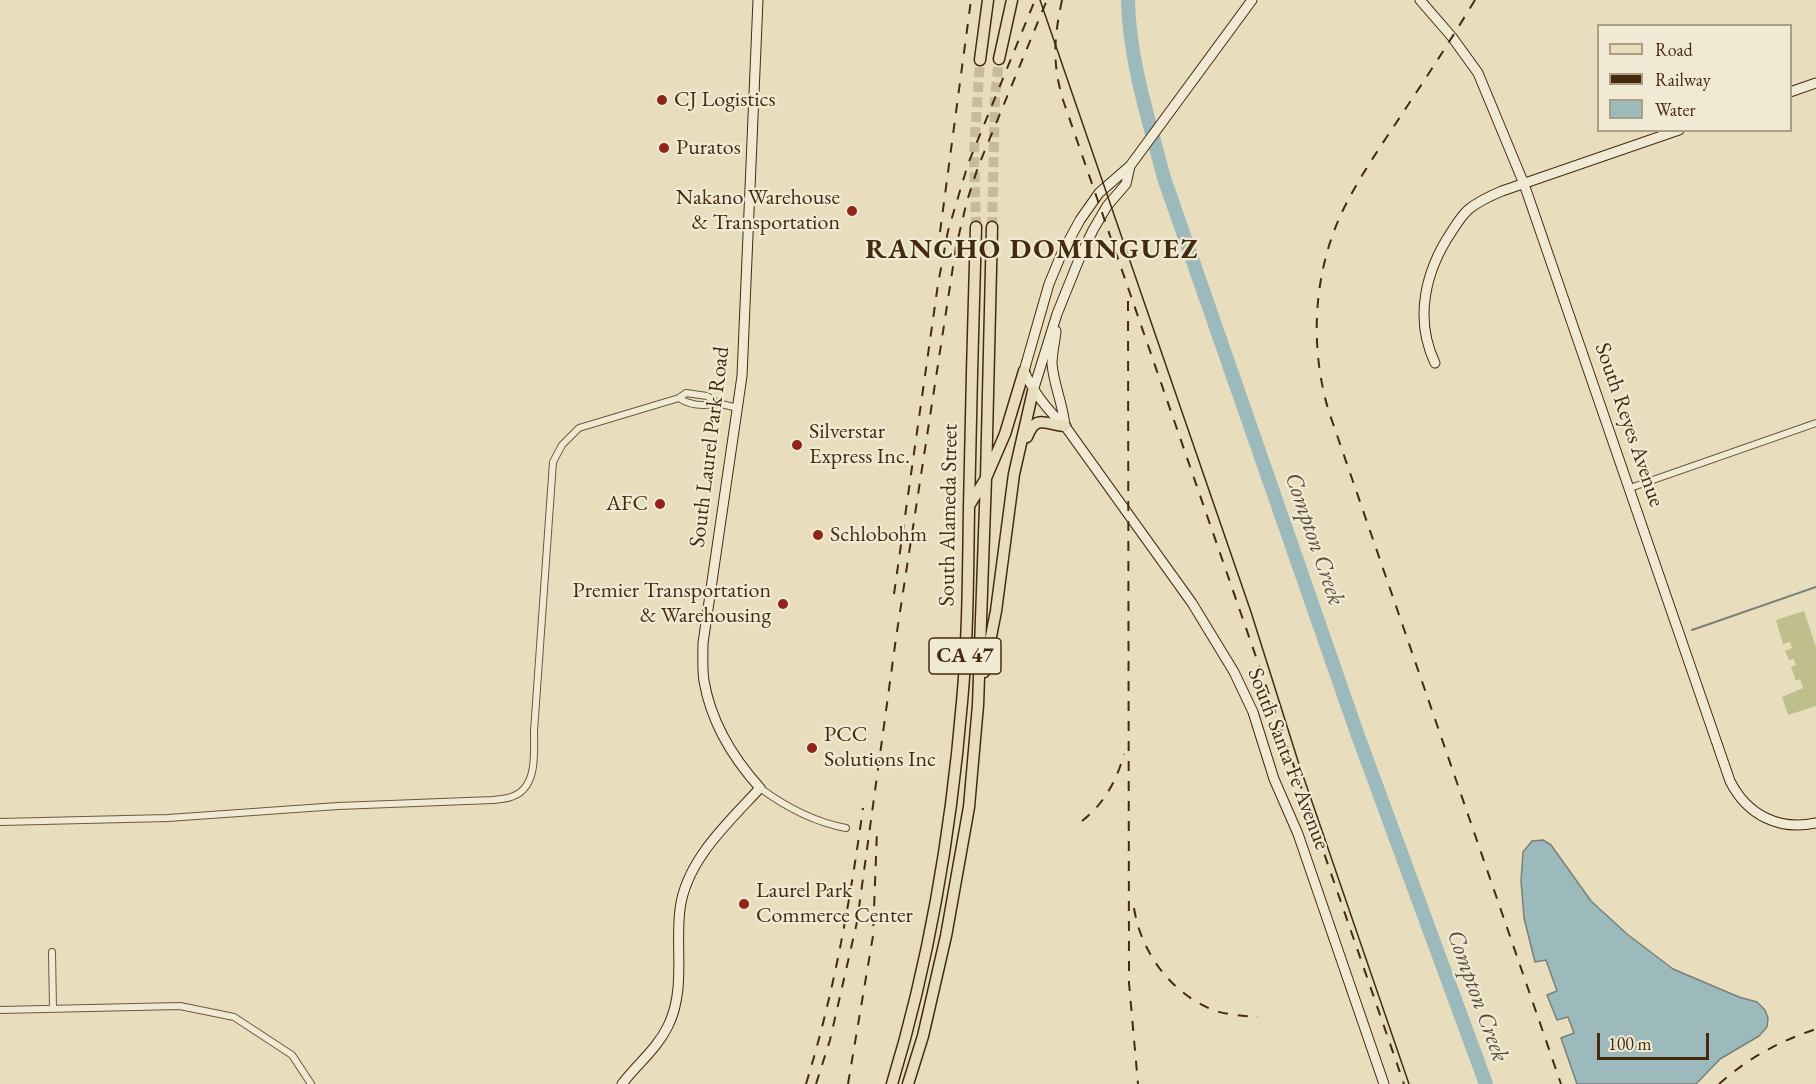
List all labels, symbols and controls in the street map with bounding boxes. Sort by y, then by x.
legend [1597,24,1792,132]
text: Road [1655,38,1693,61]
text: Railway [1655,68,1711,91]
place label: CJ Logistics [674,87,776,113]
marker: CJ Logistics [655,93,669,107]
text: Water [1655,98,1696,121]
place label: Puratos [676,135,741,161]
marker: Puratos [657,141,671,155]
place label: Nakano Warehouse & Transportation [676,185,840,236]
marker: Nakano Warehouse & Transportation [845,204,859,218]
district label: RANCHO DOMINGUEZ [865,233,1199,267]
street label: South Reyes Avenue [1589,339,1669,511]
street label: South Laurel Park Road [685,345,735,549]
place label: Silverstar Express Inc. [809,419,910,470]
street label: South Alameda Street [934,423,964,607]
marker: Silverstar Express Inc. [790,438,804,452]
water label: Compton Creek [1278,469,1350,609]
place label: AFC [606,491,648,517]
marker: AFC [653,497,667,511]
place label: Schlobohm [830,522,927,548]
marker: Schlobohm [811,528,825,542]
place label: Premier Transportation & Warehousing [573,578,771,630]
marker: Premier Transportation & Warehousing [776,597,790,611]
road number: CA 47 [929,638,1001,674]
street label: South Santa Fe Avenue [1241,664,1335,854]
place label: PCC Solutions Inc [824,722,936,774]
marker: PCC Solutions Inc [805,741,819,755]
place label: Laurel Park Commerce Center [756,878,913,930]
marker: Laurel Park Commerce Center [737,897,751,911]
water label: Compton Creek [1440,926,1514,1066]
scale bar [1600,1021,1712,1059]
text: 100 m [1608,1032,1652,1055]

